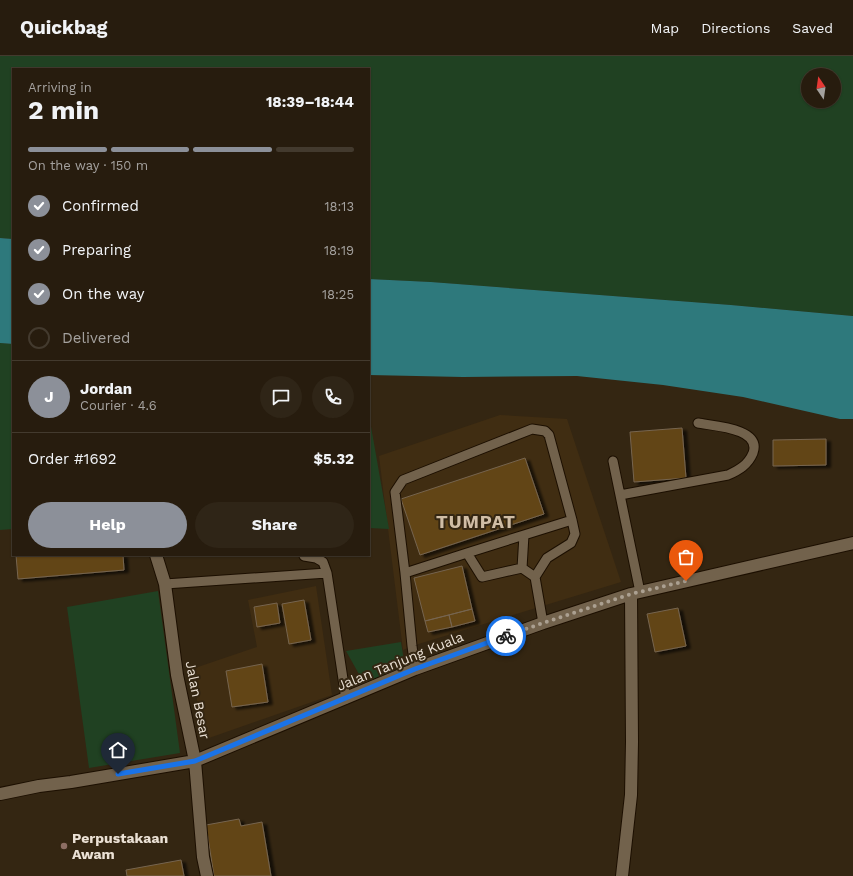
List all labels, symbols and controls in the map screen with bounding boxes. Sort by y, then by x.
text: Quickbag [20,16,107,39]
text: Map [651,20,679,36]
text: Directions [701,20,770,36]
text: Saved [792,20,833,36]
north arrow [801,68,841,108]
map controls [801,68,841,108]
text: Arriving in [28,80,92,95]
text: 18:39–18:44 [266,93,354,111]
text: 2 min [28,95,99,125]
text: On the way · 150 m [28,158,148,173]
icon: check [28,195,50,217]
text: Confirmed [62,197,139,215]
text: 18:13 [324,199,354,214]
icon: check [28,239,50,261]
text: Preparing [62,241,131,259]
text: 18:19 [324,243,354,258]
icon: check [28,283,50,305]
text: On the way [62,285,144,303]
text: 18:25 [322,287,354,302]
text: Delivered [62,329,130,347]
button: chat [260,376,302,418]
button: phone [312,376,354,418]
text: Jordan [80,380,132,398]
text: J [44,388,54,406]
text: Courier · 4.6 [80,398,157,413]
text: Order #1692 [28,450,117,468]
text: $5.32 [313,450,354,468]
button: Help [28,502,187,548]
button: Share [195,502,354,548]
district label: TUMPAT [436,511,516,532]
pin [669,540,703,581]
icon: bag [675,546,697,568]
courier [486,616,526,656]
icon: bike [495,625,517,647]
street label: Jalan Tanjung Kuala [334,628,466,694]
street label: Jalan Besar [183,659,213,741]
pin [101,733,135,774]
icon: home [107,739,129,761]
place label: Perpustakaan Awam [72,830,168,862]
marker: Perpustakaan Awam [59,841,69,851]

